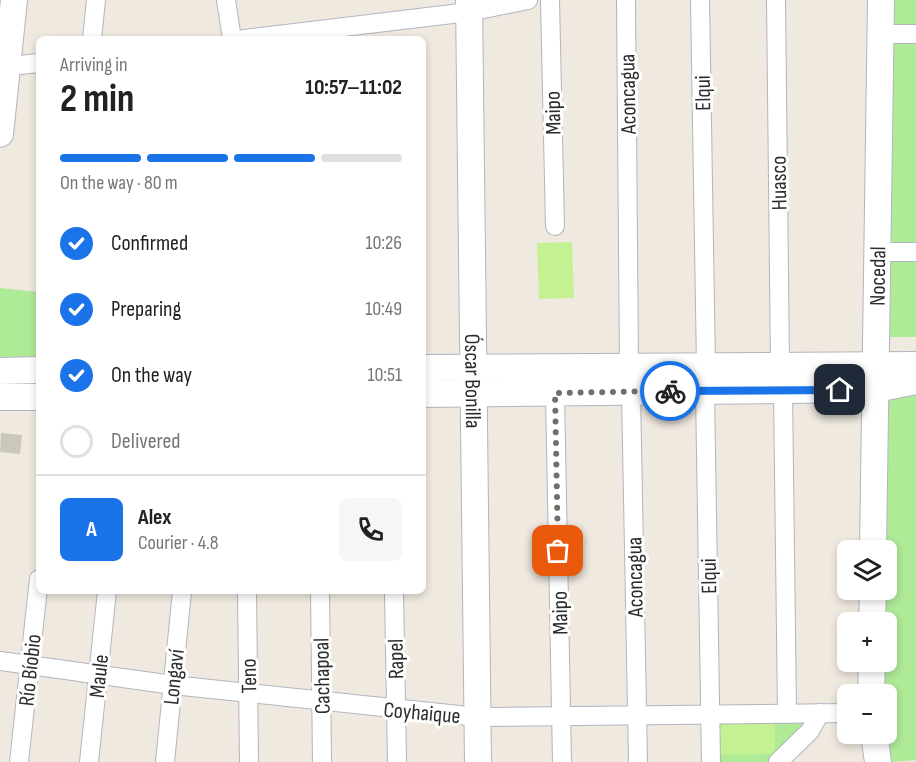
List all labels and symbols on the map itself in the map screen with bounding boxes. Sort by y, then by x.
street label: Aconcagua [614,54,643,135]
street label: Elqui [690,75,717,111]
street label: Maipo [540,91,567,135]
street label: Huasco [766,155,793,211]
street label: Nocedal [865,246,892,306]
street label: Óscar Bonilla [458,333,486,429]
courier [640,361,700,421]
pin [814,364,865,415]
pin [532,525,583,576]
street label: Aconcagua [621,537,650,618]
street label: Elqui [696,558,723,594]
street label: Maipo [547,591,574,635]
street label: Río Bíobio [13,633,48,707]
street label: Cachapoal [308,638,337,714]
street label: Rapel [383,639,410,679]
street label: Longaví [158,647,191,706]
street label: Maule [84,653,115,699]
street label: Teno [236,658,263,694]
street label: Coyhaique [382,697,461,730]

